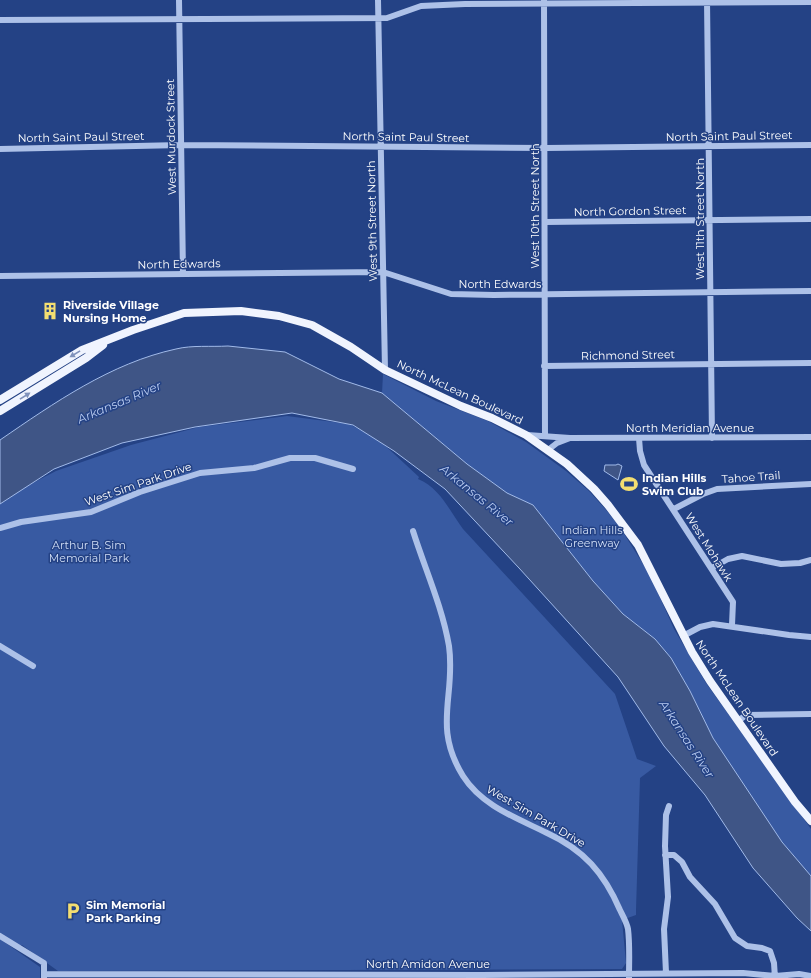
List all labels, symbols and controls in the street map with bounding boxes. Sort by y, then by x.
street label: West Murdock Street [163,78,179,195]
street label: North Saint Paul Street [665,128,793,144]
street label: North Saint Paul Street [17,129,145,145]
street label: North Saint Paul Street [342,129,470,145]
street label: West 10th Street North [528,143,542,269]
street label: West 11th Street North [693,158,707,280]
street label: West 9th Street North [364,160,380,282]
street label: North Gordon Street [573,203,687,219]
street label: North Edwards [137,256,221,272]
street label: North Edwards [459,277,542,291]
place label: Riverside Village Nursing Home [63,298,159,325]
building icon: Riverside Village Nursing Home [40,301,60,321]
street label: Richmond Street [581,347,676,363]
one-way arrow [69,351,81,358]
street label: North McLean Boulevard [395,357,525,427]
water label: Arkansas River [74,377,163,427]
one-way arrow [19,392,31,399]
street label: North Meridian Avenue [626,421,755,435]
street label: West Sim Park Drive [83,459,194,509]
water label: Arkansas River [437,460,517,529]
street label: Tahoe Trail [721,468,781,486]
place label: Indian Hills Swim Club [642,471,706,498]
sports icon: Indian Hills Swim Club [619,474,639,494]
street label: West Mohawk [682,510,736,584]
park label: Indian Hills Greenway [561,523,623,550]
park label: Arthur B. Sim Memorial Park [49,538,130,565]
street label: North McLean Boulevard [693,637,781,759]
water label: Arkansas River [656,696,718,781]
street label: West Sim Park Drive [484,782,588,850]
place label: Sim Memorial Park Parking [86,898,165,925]
parking icon: Sim Memorial Park Parking [63,901,83,921]
street label: North Amidon Avenue [366,957,490,971]

